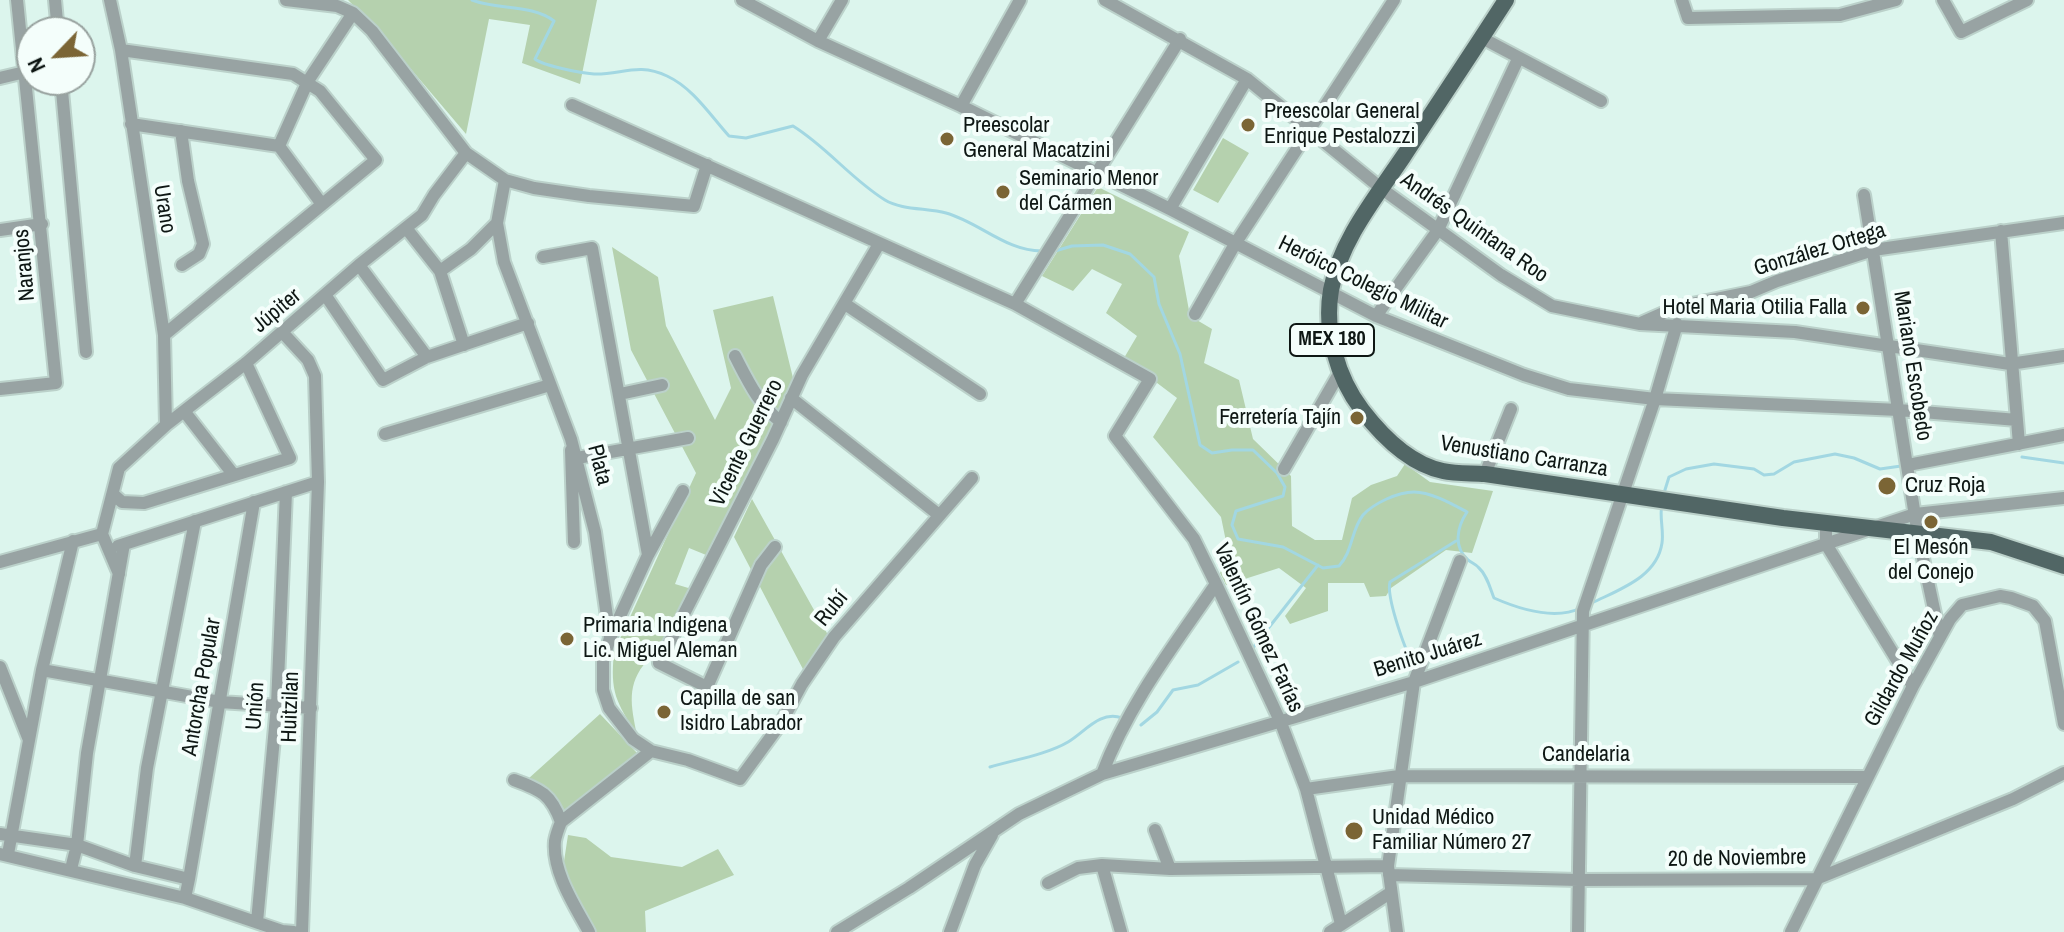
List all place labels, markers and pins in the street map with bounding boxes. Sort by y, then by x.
place label: Preescolar General Enrique Pestalozzi [1264,99,1419,150]
place label: Preescolar General Macatzini [963,113,1110,164]
marker: Preescolar General Enrique Pestalozzi [1239,116,1257,134]
marker: Preescolar General Macatzini [938,130,956,148]
place label: Seminario Menor del Cármen [1019,166,1158,218]
marker: Seminario Menor del Cármen [994,183,1012,201]
place label: Hotel Maria Otilia Falla [1662,295,1847,321]
marker: Hotel Maria Otilia Falla [1854,299,1872,317]
place label: Ferretería Tajín [1219,405,1341,431]
marker: Ferretería Tajín [1348,409,1366,427]
place label: Cruz Roja [1905,473,1985,499]
marker: Cruz Roja [1876,475,1898,497]
marker: El Mesón del Conejo [1922,513,1940,531]
place label: El Mesón del Conejo [1888,535,1974,586]
place label: Primaria Indigena Lic. Miguel Aleman [583,613,737,664]
marker: Primaria Indigena Lic. Miguel Aleman [558,630,576,648]
place label: Capilla de san Isidro Labrador [680,686,802,738]
marker: Capilla de san Isidro Labrador [655,703,673,721]
place label: Unidad Médico Familiar Número 27 [1372,805,1532,856]
marker: Unidad Médico Familiar Número 27 [1343,820,1365,842]

